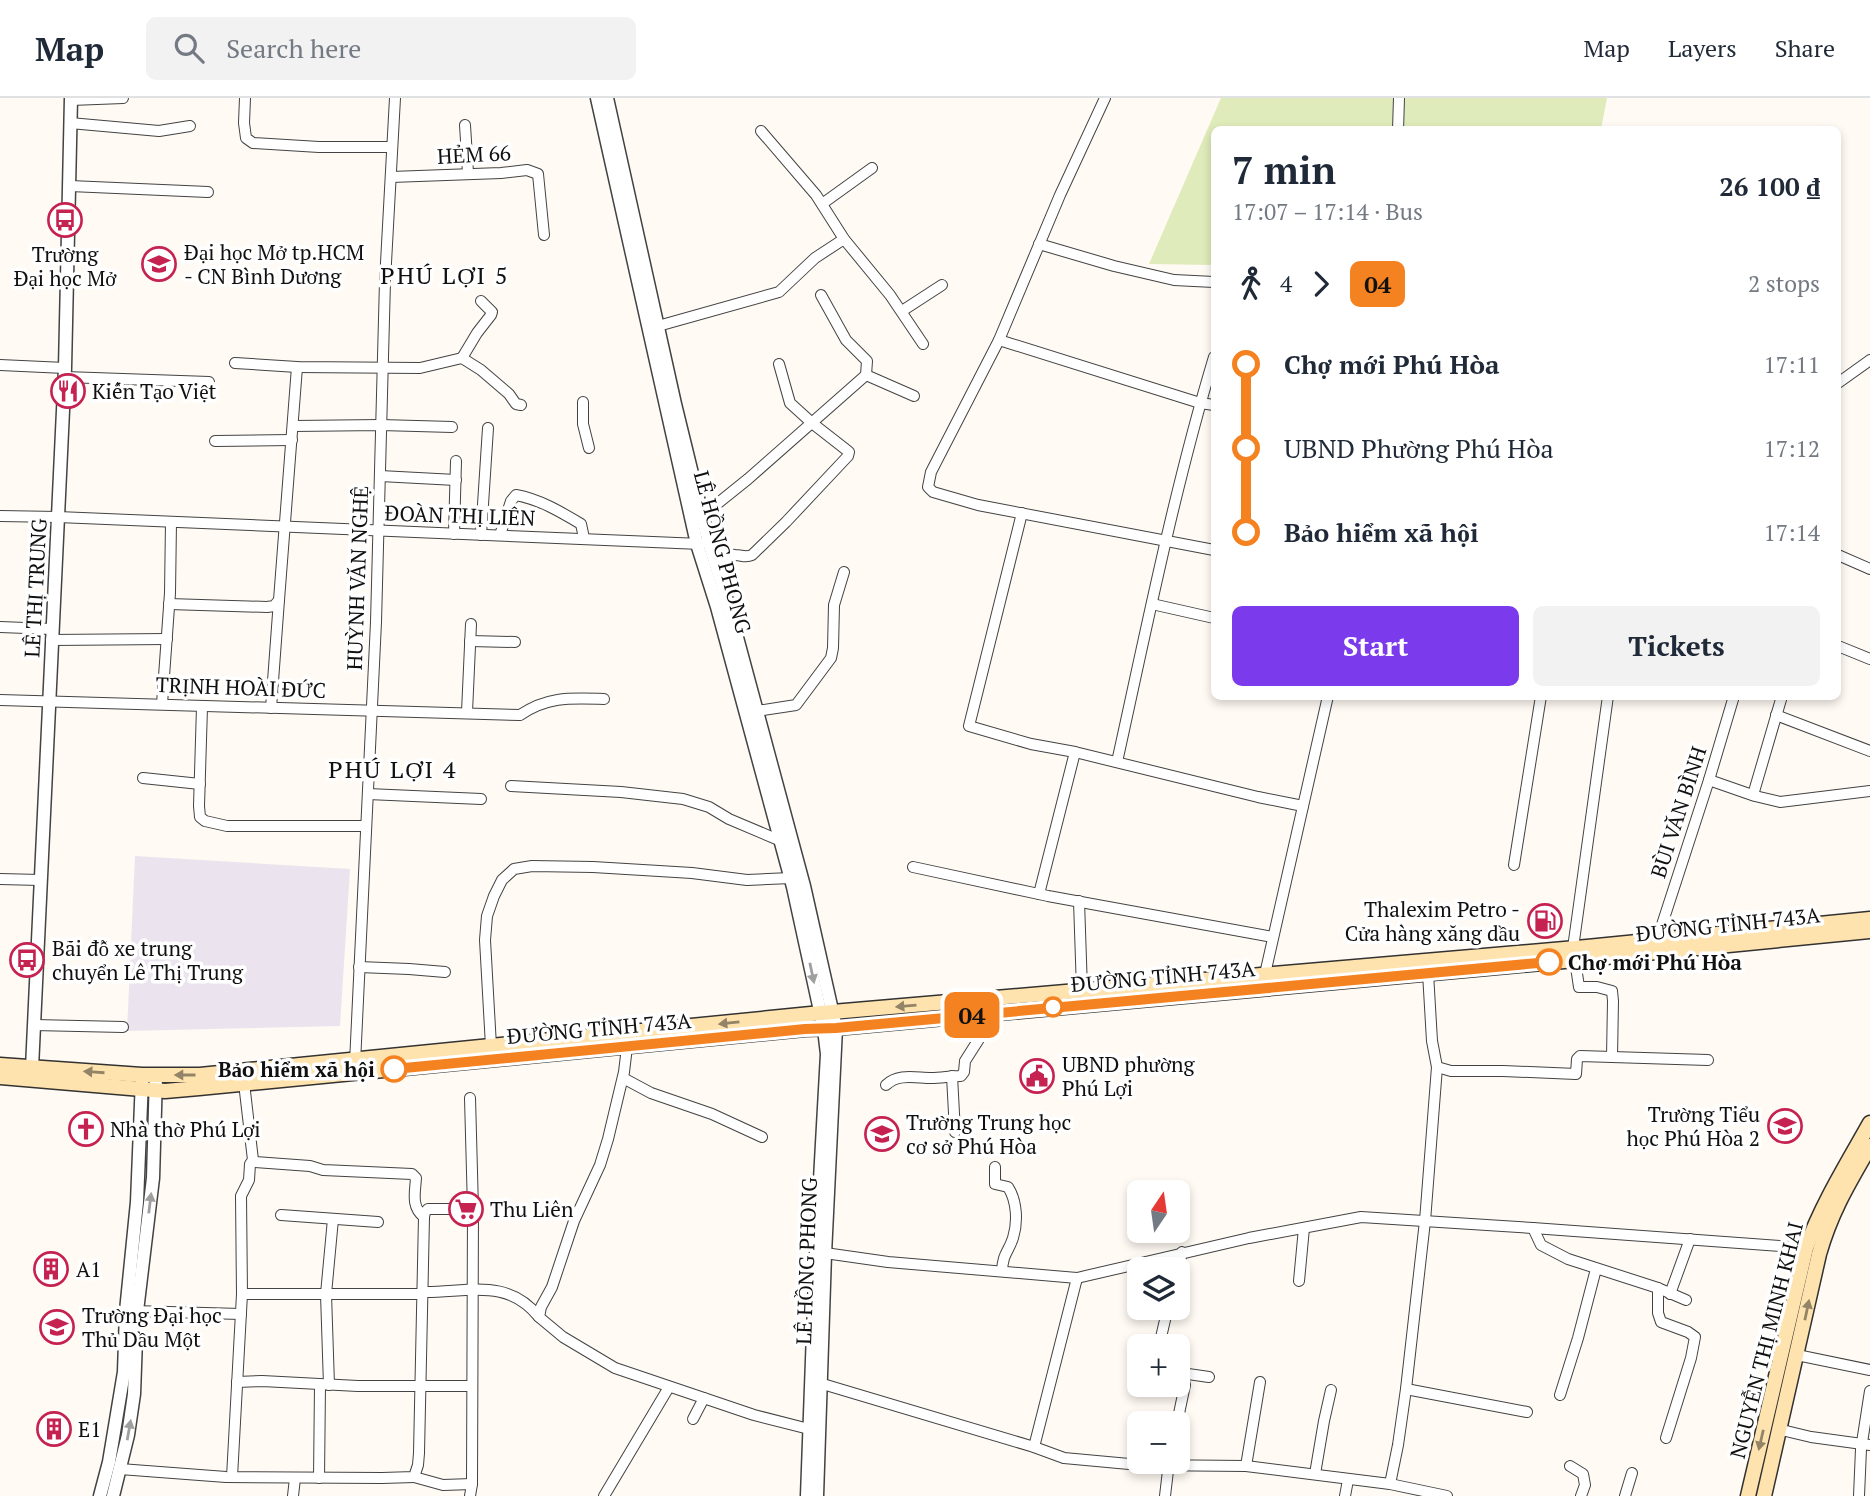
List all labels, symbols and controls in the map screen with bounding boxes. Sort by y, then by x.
search box [146,17,636,80]
text: Map [35,27,104,70]
icon: search [170,29,208,67]
text: Search here [226,31,361,65]
text: Map [1583,32,1630,64]
text: Layers [1668,32,1737,64]
text: Share [1775,32,1835,64]
street label: HẺM 66 [436,138,512,170]
text: 7 min [1232,145,1336,195]
text: 26 100 ₫ [1719,169,1820,203]
text: 17:07 – 17:14 · Bus [1232,196,1423,227]
bus stop icon: Trường Đại học Mở [46,201,84,239]
place label: Đại học Mở tp.HCM - CN Bình Dương [184,238,364,290]
place label: Trường Đại học Mở [14,240,117,292]
school or university icon: Đại học Mở tp.HCM - CN Bình Dương [140,245,178,283]
district label: PHÚ LỢI 5 [380,259,510,291]
icon: walk [1232,265,1270,303]
icon: forward [1302,265,1340,303]
text: 4 [1280,268,1292,299]
text: 04 [1364,268,1391,300]
text: 2 stops [1748,268,1820,299]
text: Chợ mới Phú Hòa [1284,347,1499,381]
text: 17:11 [1763,349,1820,380]
restaurant icon: Kiến Tạo Việt [49,372,87,410]
place label: Kiến Tạo Việt [92,377,216,405]
text: UBND Phường Phú Hòa [1284,431,1554,465]
text: 17:12 [1763,433,1820,464]
street label: LÊ HỒNG PHONG [688,468,758,637]
street label: HUỲNH VĂN NGHỆ [340,485,374,671]
street label: ĐOÀN THỊ LIÊN [384,498,536,532]
text: Bảo hiểm xã hội [1284,515,1479,549]
street label: LÊ THỊ TRUNG [17,517,53,658]
text: 17:14 [1763,517,1820,548]
button: Start [1232,606,1519,686]
button: Tickets [1533,606,1820,686]
street label: TRỊNH HOÀI ĐỨC [155,670,327,704]
street label: BÙI VĂN BÌNH [1644,743,1712,881]
district label: PHÚ LỢI 4 [328,753,458,785]
place label: Thalexim Petro - Cửa hàng xăng dầu [1345,895,1520,947]
street label: ĐƯỜNG TỈNH 743A [1635,900,1822,948]
fuel station icon: Thalexim Petro - Cửa hàng xăng dầu [1526,902,1564,940]
place label: Bãi đỗ xe trung chuyển Lê Thị Trung [52,934,244,986]
bus stop icon: Bãi đỗ xe trung chuyển Lê Thị Trung [8,941,46,979]
place label: Chợ mới Phú Hòa [1568,948,1742,976]
marker: Chợ mới Phú Hòa [1536,949,1562,975]
street label: ĐƯỜNG TỈNH 743A [1070,954,1257,998]
one-way arrow [807,962,818,984]
line badge: 04 [940,992,1004,1038]
unlabelled marker [1043,997,1063,1017]
text: 04 [958,999,986,1031]
one-way arrow [894,1001,916,1012]
street label: ĐƯỜNG TỈNH 743A [506,1006,693,1050]
one-way arrow [717,1018,739,1029]
place label: UBND phường Phú Lợi [1062,1050,1196,1102]
place label: Bảo hiểm xã hội [218,1055,375,1083]
marker: Bảo hiểm xã hội [381,1056,407,1082]
public building icon: UBND phường Phú Lợi [1018,1057,1056,1095]
one-way arrow [82,1066,104,1077]
one-way arrow [174,1069,196,1081]
place label: Trường Tiểu học Phú Hòa 2 [1626,1100,1760,1152]
school or university icon: Trường Tiểu học Phú Hòa 2 [1766,1107,1804,1145]
place label: Trường Trung học cơ sở Phú Hòa [906,1108,1071,1160]
church icon: Nhà thờ Phú Lợi [67,1110,105,1148]
place label: Nhà thờ Phú Lợi [110,1115,261,1143]
school or university icon: Trường Trung học cơ sở Phú Hòa [863,1115,901,1153]
street label: LÊ HỒNG PHONG [789,1176,823,1345]
north arrow [1127,1180,1190,1242]
map controls [1127,1180,1190,1474]
supermarket icon: Thu Liên [447,1190,485,1228]
one-way arrow [145,1192,156,1214]
place label: Thu Liên [490,1195,574,1223]
street label: NGUYỄN THỊ MINH KHAI [1723,1219,1809,1461]
building icon: A1 [32,1250,70,1288]
place label: A1 [76,1255,102,1283]
button: layers [1127,1257,1190,1320]
one-way arrow [1801,1299,1812,1321]
place label: Trường Đại học Thủ Dầu Một [82,1301,222,1353]
school or university icon: Trường Đại học Thủ Dầu Một [38,1308,76,1346]
button: + [1127,1334,1190,1397]
building icon: E1 [35,1410,73,1448]
button: − [1127,1411,1190,1474]
place label: E1 [78,1415,101,1443]
one-way arrow [124,1419,135,1441]
one-way arrow [1756,1429,1767,1451]

